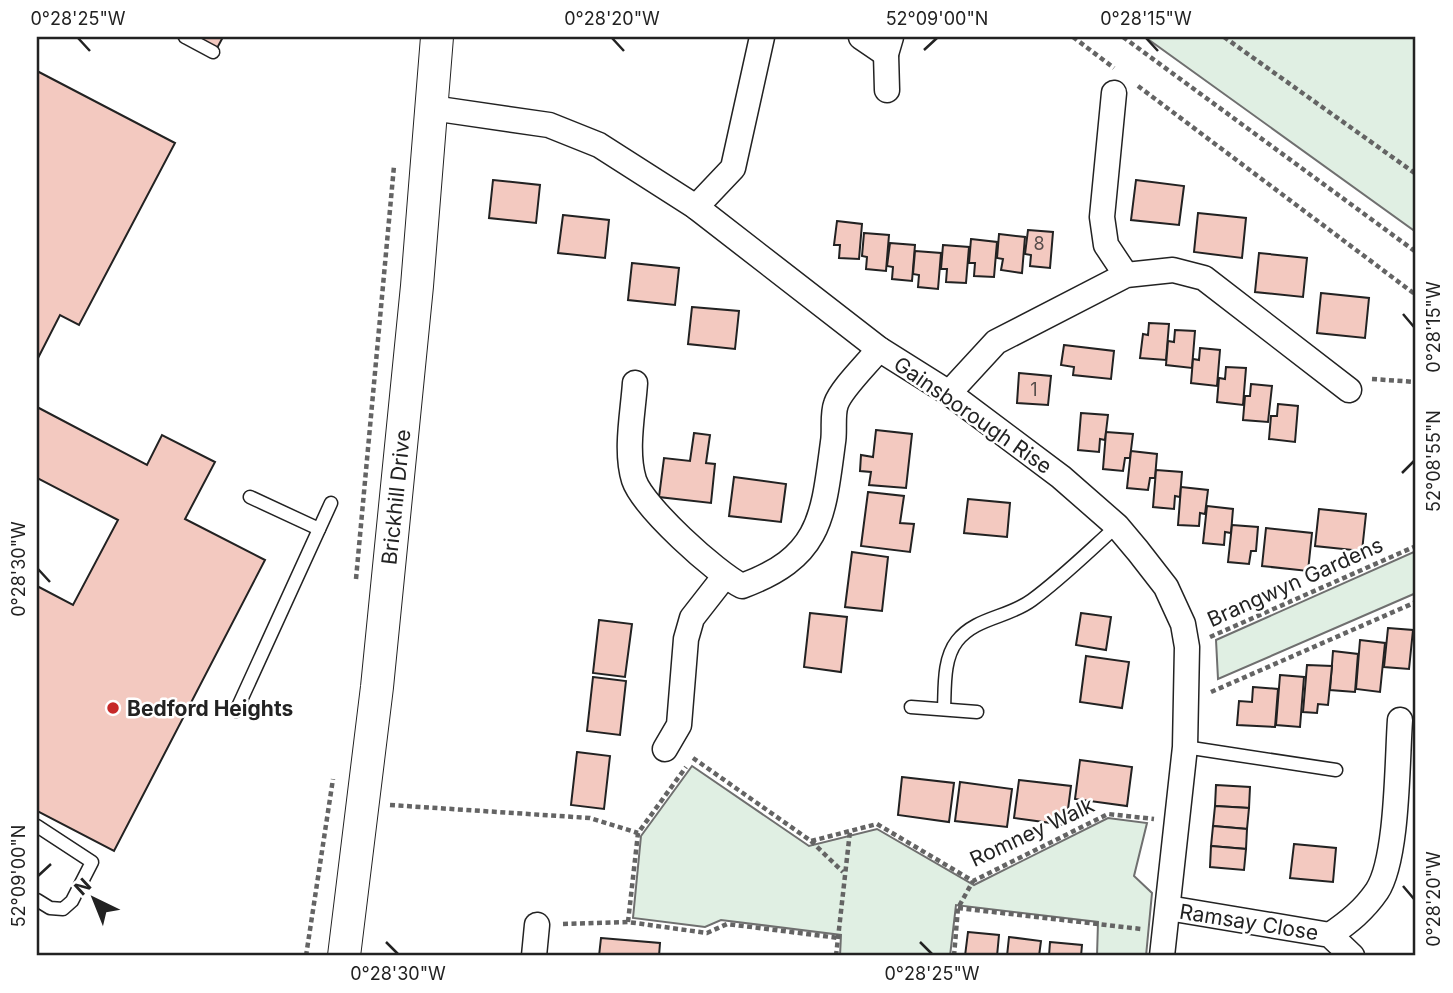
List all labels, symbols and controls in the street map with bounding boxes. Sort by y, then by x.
text: 0°28'25"W [30,8,126,29]
text: 0°28'20"W [564,8,660,29]
text: 52°09'00"N [886,8,988,29]
text: 0°28'15"W [1100,8,1192,29]
house number: 8 [1033,233,1045,254]
text: 0°28'15"W [1423,281,1444,373]
street label: Gainsborough Rise [889,351,1057,479]
house number: 1 [1030,379,1038,400]
text: 52°08'55"N [1423,410,1444,512]
street label: Brickhill Drive [376,428,416,566]
text: 0°28'30"W [8,521,29,617]
street label: Brangwyn Gardens [1203,532,1387,632]
place label: Bedford Heights [127,696,293,721]
marker: Bedford Heights [105,700,121,716]
street label: Romney Walk [966,792,1099,872]
text: 52°09'00"N [8,825,29,927]
text: 0°28'20"W [1423,851,1444,947]
north arrow [60,864,130,934]
text: N [70,874,96,900]
street label: Ramsay Close [1178,899,1320,945]
text: 0°28'30"W [350,963,446,984]
text: 0°28'25"W [884,963,980,984]

